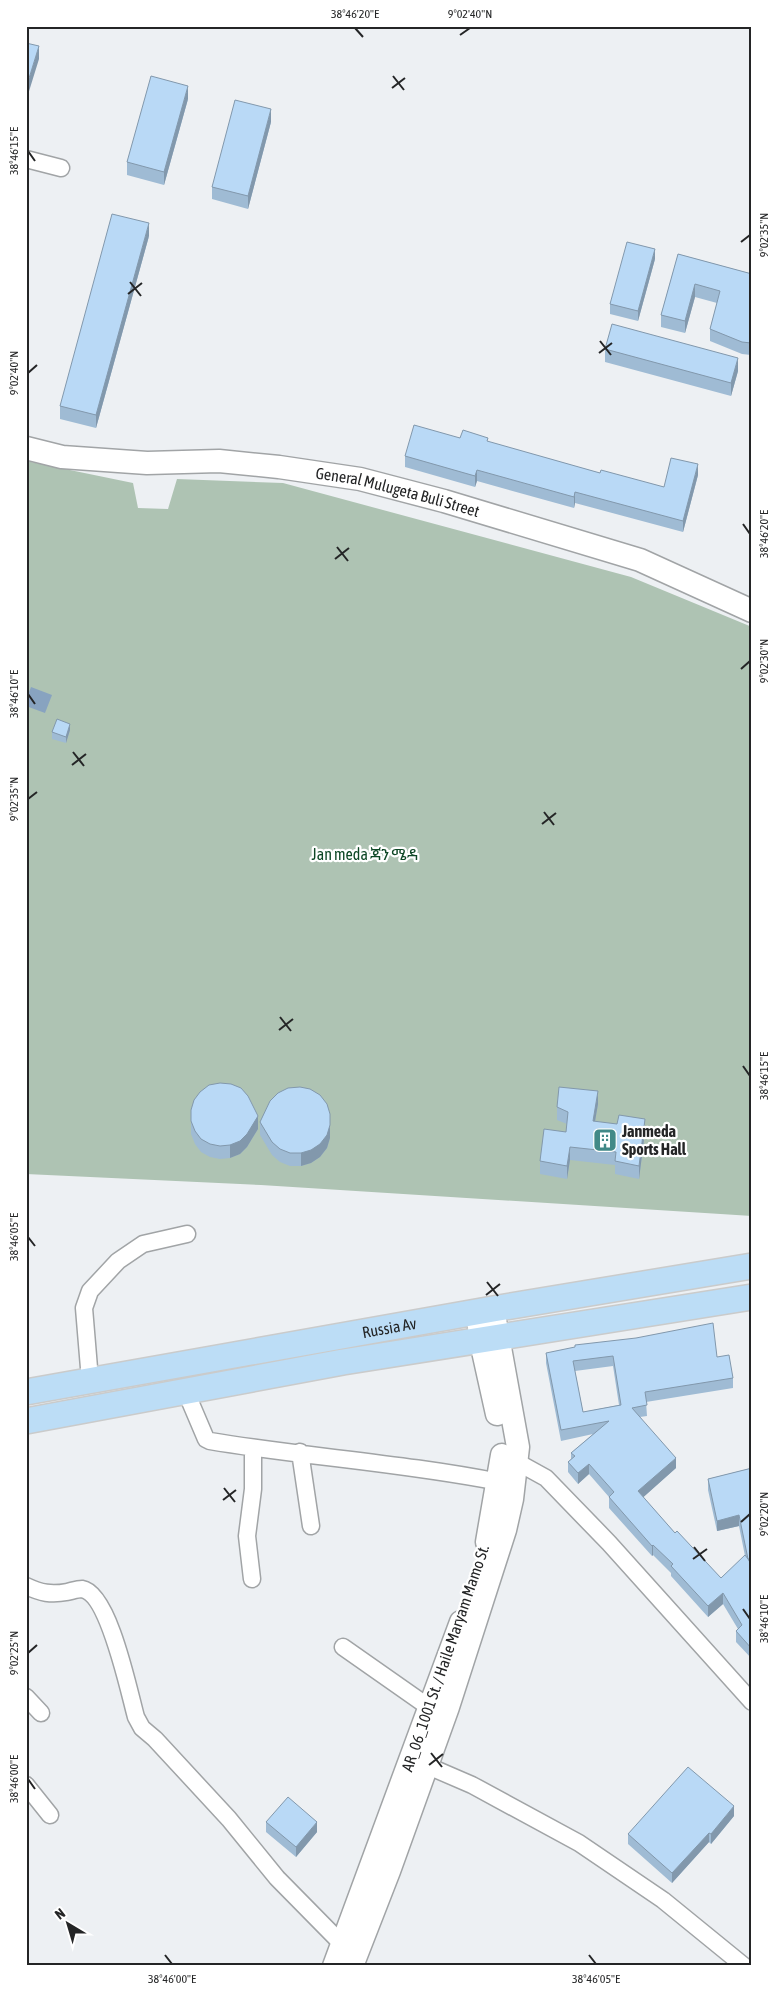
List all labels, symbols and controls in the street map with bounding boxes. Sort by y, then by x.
text: 38°46'20"E [331,7,379,21]
text: 9°02'40"N [448,7,492,21]
text: 38°46'15"E [7,127,21,175]
text: 9°02'35"N [757,213,771,257]
text: 9°02'40"N [7,351,21,395]
street label: General Mulugeta Buli Street [315,464,482,520]
text: 38°46'20"E [757,510,771,558]
text: 9°02'30"N [757,639,771,683]
text: 38°46'10"E [7,670,21,718]
text: 9°02'35"N [7,777,21,821]
park label: Jan meda ጃን ሜዳ [312,845,418,863]
text: 38°46'15"E [757,1052,771,1100]
place label: Janmeda Sports Hall [621,1122,687,1158]
building icon: Janmeda Sports Hall [592,1127,618,1153]
text: 38°46'05"E [7,1213,21,1261]
street label: Russia Av [361,1314,418,1341]
text: 9°02'20"N [757,1492,771,1536]
street label: AR_06_1001 St. / Haile Maryam Mamo St. [398,1542,493,1774]
text: 38°46'10"E [757,1595,771,1643]
text: 9°02'25"N [7,1631,21,1675]
text: 38°46'00"E [7,1755,21,1803]
north arrow [42,1900,92,1950]
text: N [52,1905,68,1923]
text: 38°46'00"E [148,1972,196,1986]
text: 38°46'05"E [572,1972,620,1986]

